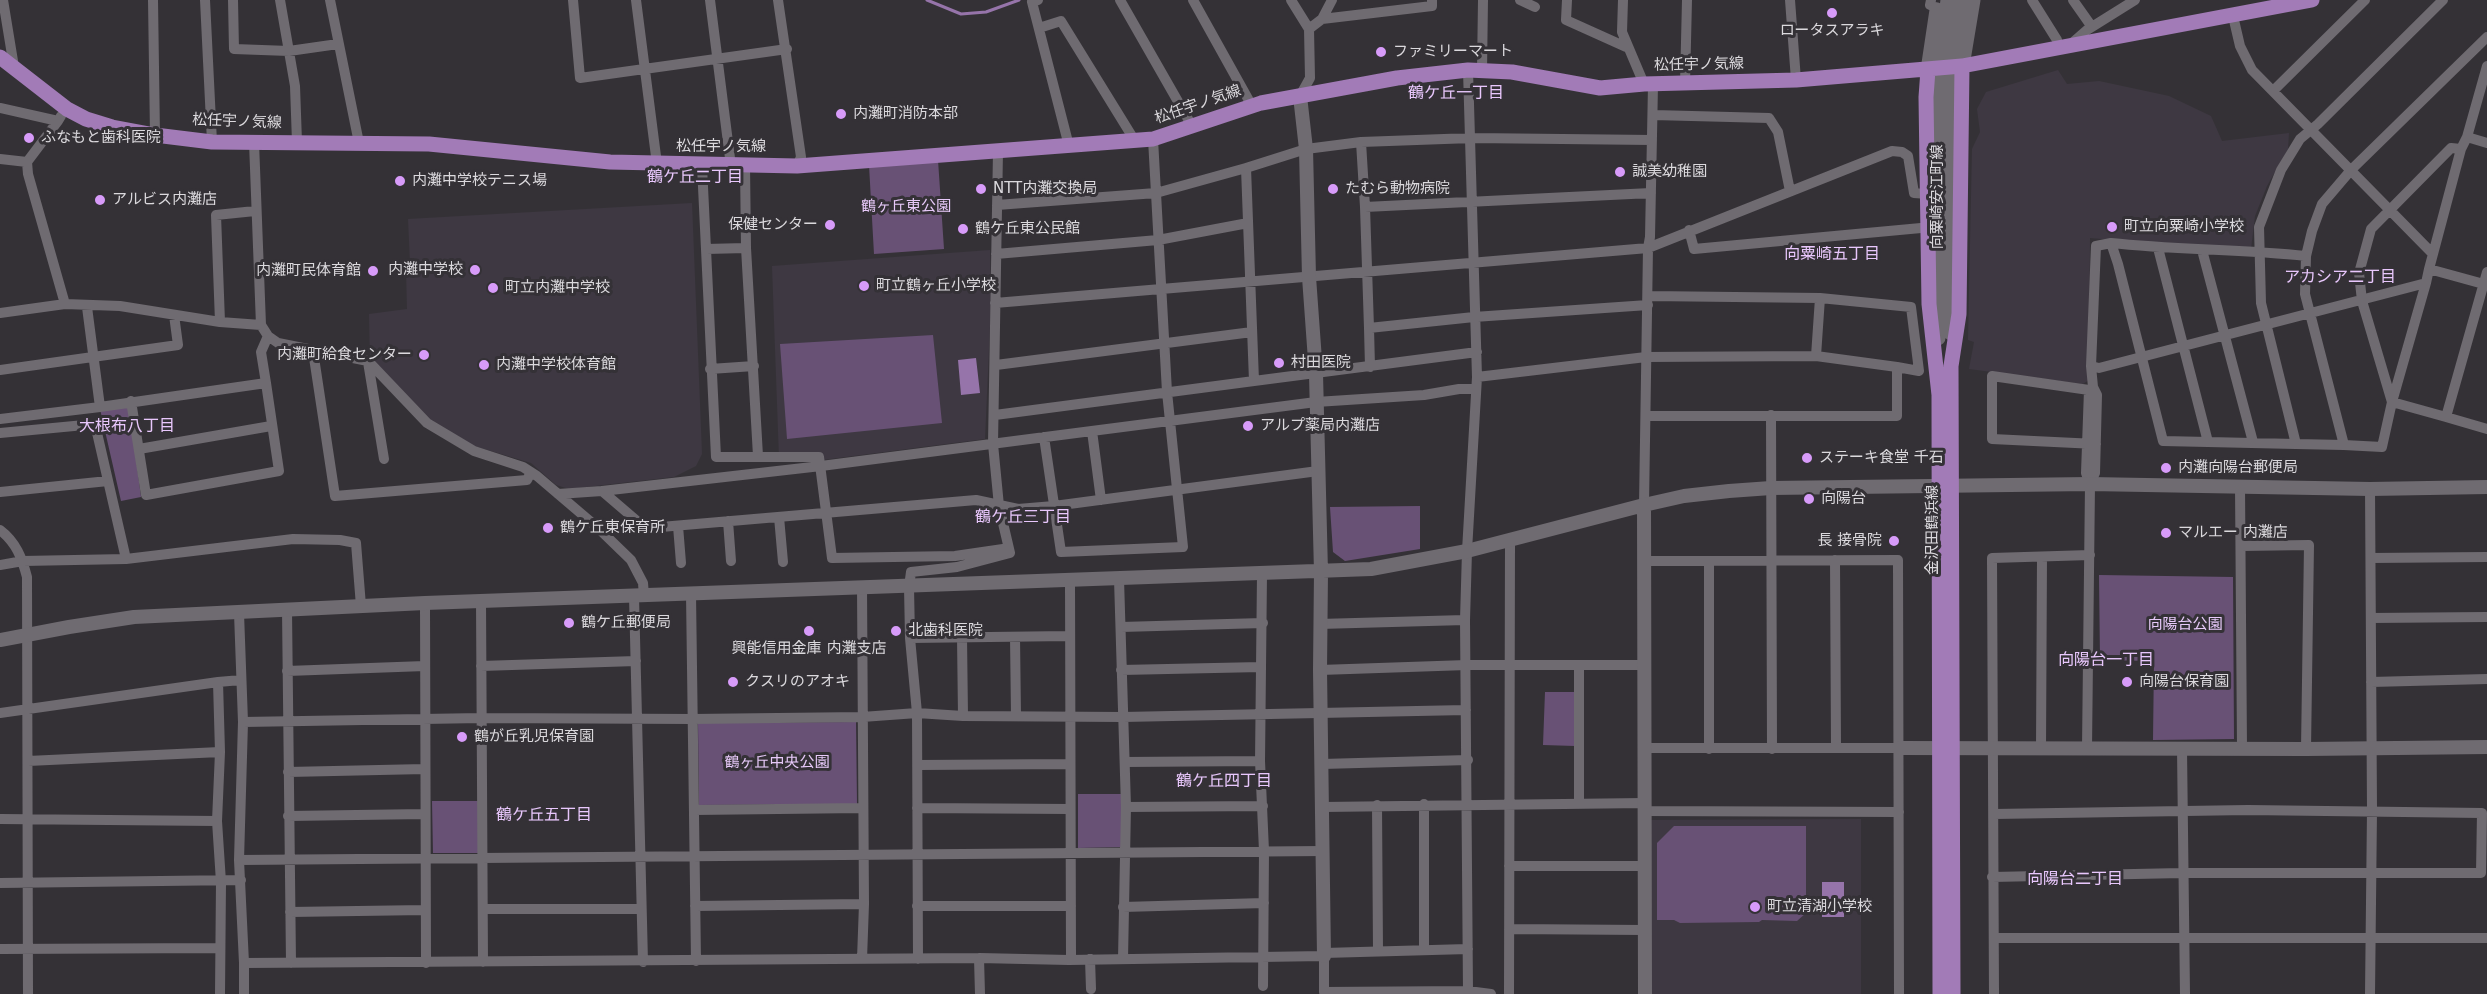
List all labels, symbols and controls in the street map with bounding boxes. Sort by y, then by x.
marker: ロータスアラキ [1825,6,1839,20]
place label: ロータスアラキ [1780,22,1884,40]
place label: ファミリーマート [1393,43,1513,61]
marker: ファミリーマート [1374,45,1388,59]
street label: 松任宇ノ気線 [1654,55,1744,75]
street label: 松任宇ノ気線 [1153,82,1243,128]
district label: 鶴ケ丘一丁目 [1408,84,1504,104]
place label: 内灘町消防本部 [853,105,958,123]
marker: 内灘町消防本部 [834,107,848,121]
street label: 松任宇ノ気線 [192,111,282,133]
place label: ふなもと歯科医院 [41,129,161,147]
marker: ふなもと歯科医院 [22,131,36,145]
street label: 松任宇ノ気線 [676,138,766,156]
street label: 向粟崎安江町線 [1929,145,1947,249]
place label: 誠美幼稚園 [1632,163,1707,181]
marker: 誠美幼稚園 [1613,165,1627,179]
district label: 鶴ケ丘二丁目 [647,168,743,188]
place label: 内灘中学校テニス場 [412,172,547,190]
marker: 内灘中学校テニス場 [393,174,407,188]
place label: NTT内灘交換局 [993,180,1097,198]
place label: たむら動物病院 [1345,180,1450,198]
marker: NTT内灘交換局 [974,182,988,196]
marker: たむら動物病院 [1326,182,1340,196]
place label: アルビス内灘店 [112,191,217,209]
marker: アルビス内灘店 [93,193,107,207]
park label: 鶴ヶ丘東公園 [861,198,951,216]
place label: 保健センター [728,216,818,234]
marker: 保健センター [823,218,837,232]
place label: 町立向粟崎小学校 [2124,218,2244,236]
place label: 鶴ケ丘東公民館 [975,220,1080,238]
marker: 町立向粟崎小学校 [2105,220,2119,234]
marker: 鶴ケ丘東公民館 [956,222,970,236]
district label: 向粟崎五丁目 [1784,245,1880,265]
place label: 内灘中学校 [388,261,463,279]
place label: 内灘町民体育館 [256,262,361,280]
marker: 内灘中学校 [468,263,482,277]
marker: 内灘町民体育館 [366,264,380,278]
district label: アカシア二丁目 [2284,268,2396,288]
place label: 町立鶴ヶ丘小学校 [876,277,996,295]
place label: 町立内灘中学校 [505,279,610,297]
marker: 町立鶴ヶ丘小学校 [857,279,871,293]
marker: 町立内灘中学校 [486,281,500,295]
place label: 内灘町給食センター [277,346,412,364]
marker: 内灘町給食センター [417,348,431,362]
place label: 村田医院 [1291,354,1351,372]
place label: 内灘中学校体育館 [496,356,616,374]
marker: 村田医院 [1272,356,1286,370]
marker: 内灘中学校体育館 [477,358,491,372]
district label: 大根布八丁目 [79,417,175,437]
place label: アルプ薬局内灘店 [1260,417,1380,435]
marker: アルプ薬局内灘店 [1241,419,1255,433]
place label: ステーキ食堂 千石 [1819,449,1944,467]
marker: ステーキ食堂 千石 [1800,451,1814,465]
place label: 内灘向陽台郵便局 [2178,459,2298,477]
marker: 内灘向陽台郵便局 [2159,461,2173,475]
street label: 金沢田鶴浜線 [1924,485,1942,575]
place label: 向陽台 [1821,490,1866,508]
marker: 向陽台 [1802,492,1816,506]
district label: 鶴ケ丘三丁目 [975,508,1071,528]
place label: 鶴ケ丘東保育所 [560,519,665,537]
marker: 鶴ケ丘東保育所 [541,521,555,535]
place label: マルエー 内灘店 [2178,524,2288,542]
marker: マルエー 内灘店 [2159,526,2173,540]
place label: 長 接骨院 [1817,532,1882,550]
marker: 長 接骨院 [1887,534,1901,548]
place label: 鶴ケ丘郵便局 [581,614,671,632]
marker: 鶴ケ丘郵便局 [562,616,576,630]
park label: 向陽台公園 [2148,616,2222,634]
place label: 北歯科医院 [908,622,983,640]
marker: 興能信用金庫 内灘支店 [802,624,816,638]
marker: 北歯科医院 [889,624,903,638]
place label: 興能信用金庫 内灘支店 [732,640,886,658]
district label: 向陽台一丁目 [2058,651,2154,671]
place label: クスリのアオキ [745,673,850,691]
place label: 向陽台保育園 [2139,673,2229,691]
marker: クスリのアオキ [726,675,740,689]
marker: 向陽台保育園 [2120,675,2134,689]
place label: 鶴が丘乳児保育園 [474,728,594,746]
marker: 鶴が丘乳児保育園 [455,730,469,744]
park label: 鶴ヶ丘中央公園 [725,754,829,772]
district label: 鶴ケ丘四丁目 [1176,772,1272,792]
district label: 鶴ケ丘五丁目 [496,806,592,826]
district label: 向陽台二丁目 [2027,870,2123,890]
place label: 町立清湖小学校 [1767,898,1872,916]
marker: 町立清湖小学校 [1748,900,1762,914]

